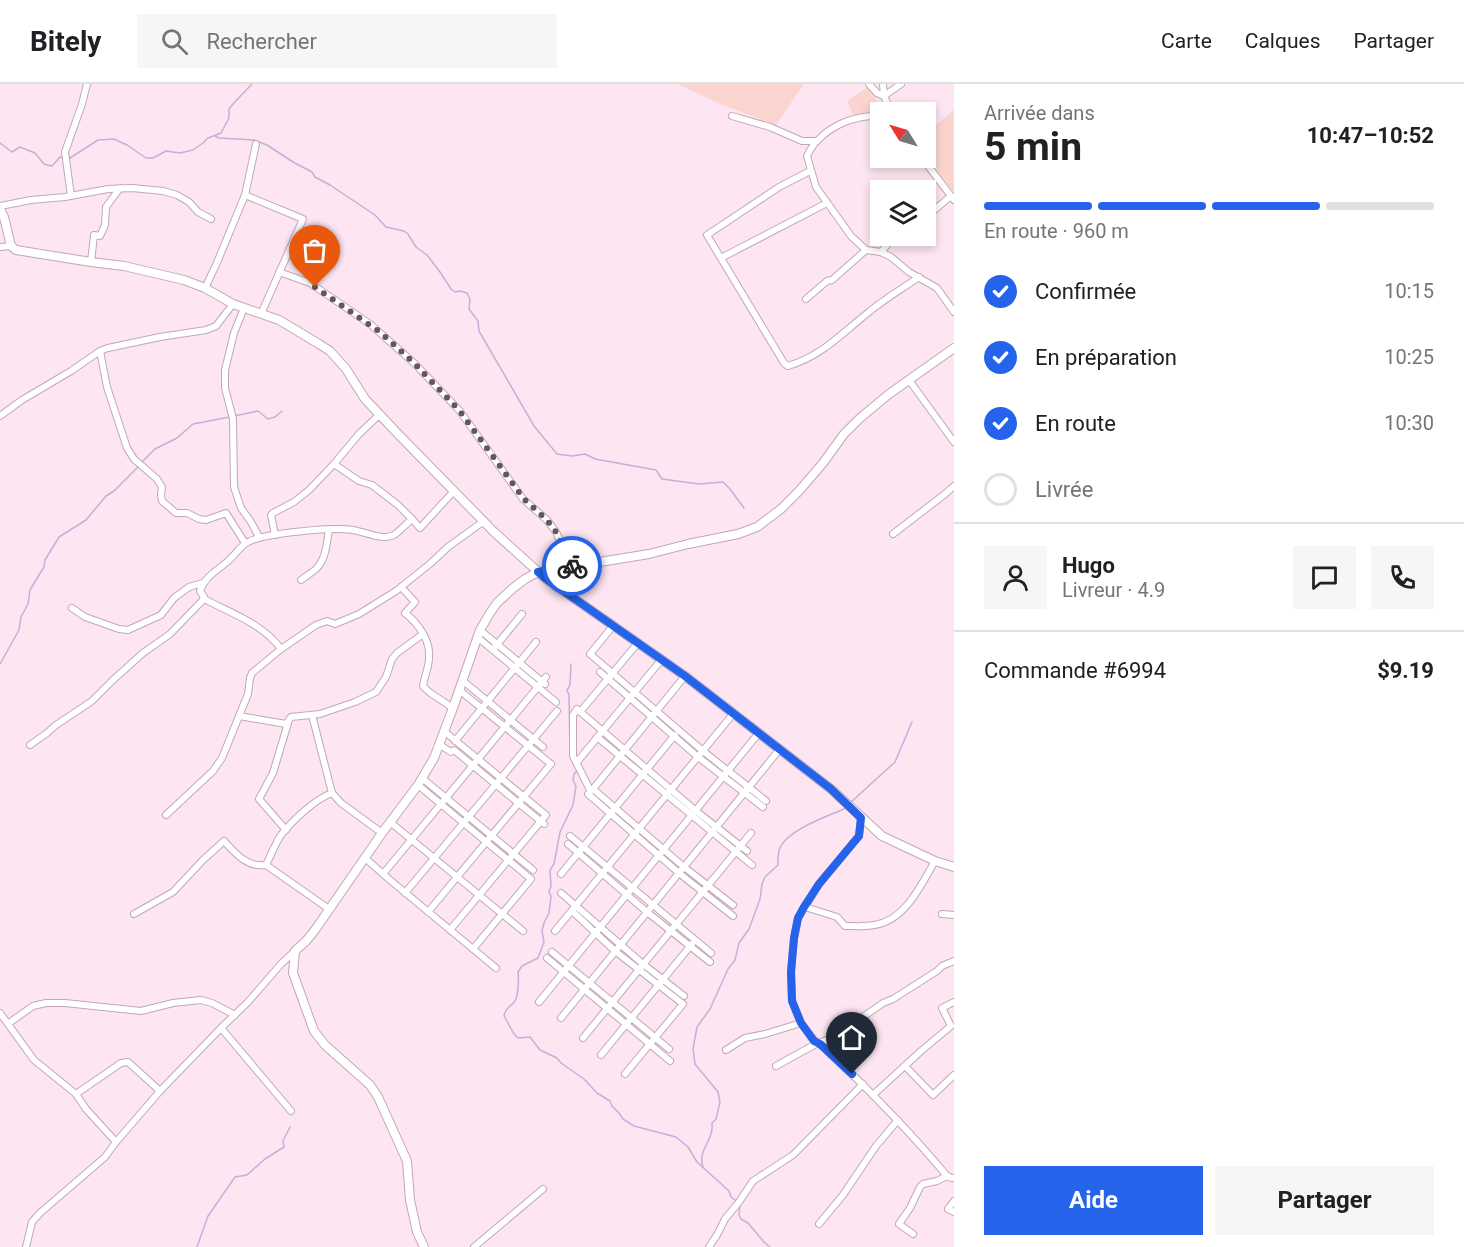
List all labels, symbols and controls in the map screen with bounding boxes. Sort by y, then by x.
search box [137,14,557,68]
text: Bitely [30,25,101,58]
icon: search [158,25,191,58]
text: Rechercher [206,29,317,54]
text: Carte [1161,29,1212,53]
text: Calques [1245,29,1320,53]
text: Partager [1353,29,1434,53]
text: Arrivée dans [984,101,1095,125]
north arrow [870,102,936,168]
map controls [870,102,936,246]
text: 10:47–10:52 [1307,123,1434,148]
text: 5 min [984,124,1082,170]
button: layers [870,180,936,246]
text: En route · 960 m [984,219,1129,243]
pin [289,225,340,287]
icon: bag [298,234,331,267]
icon: check [984,275,1017,308]
text: Confirmée [1035,279,1136,304]
text: 10:15 [1384,279,1434,303]
icon: check [984,341,1017,374]
text: En préparation [1035,345,1177,370]
text: 10:25 [1384,345,1434,369]
icon: check [984,407,1017,440]
text: En route [1035,411,1116,436]
text: 10:30 [1384,411,1434,435]
text: Livrée [1035,477,1093,502]
courier [542,536,602,596]
button: person [984,546,1047,609]
button: chat [1293,546,1356,609]
button: phone [1371,546,1434,609]
icon: bike [556,550,589,583]
text: Hugo [1062,553,1115,578]
text: Livreur · 4.9 [1062,578,1165,602]
text: Commande #6994 [984,658,1166,683]
text: $9.19 [1377,658,1434,683]
pin [826,1012,877,1074]
icon: home [835,1021,868,1054]
button: Aide [984,1166,1203,1235]
button: Partager [1215,1166,1434,1235]

